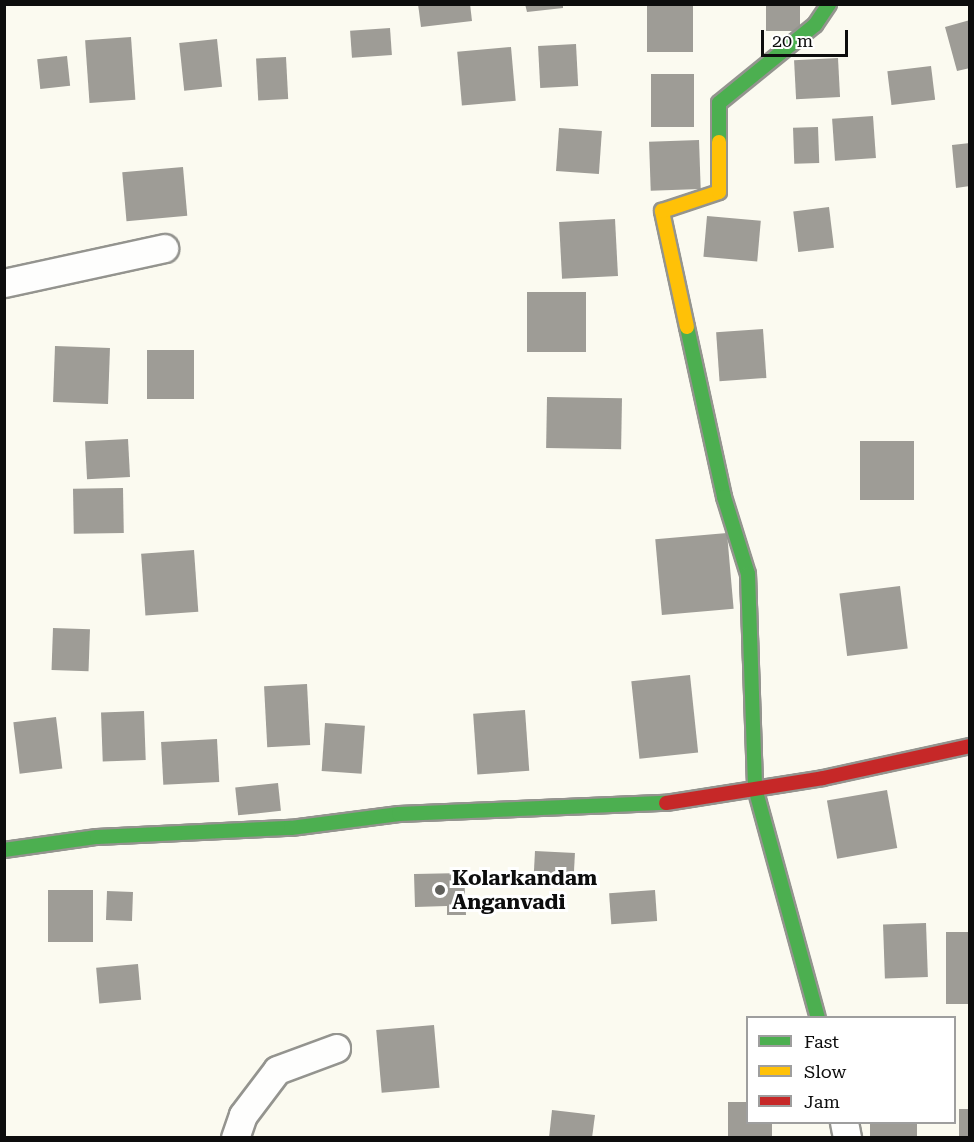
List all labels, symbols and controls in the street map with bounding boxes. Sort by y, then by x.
scale bar [764,18,851,56]
text: 20 m [772,30,813,51]
place label: Kolarkandam Anganvadi [452,865,597,915]
marker: Kolarkandam Anganvadi [433,883,447,897]
legend [746,1016,956,1124]
text: Fast [804,1031,839,1052]
text: Slow [804,1061,846,1082]
text: Jam [804,1091,840,1112]

